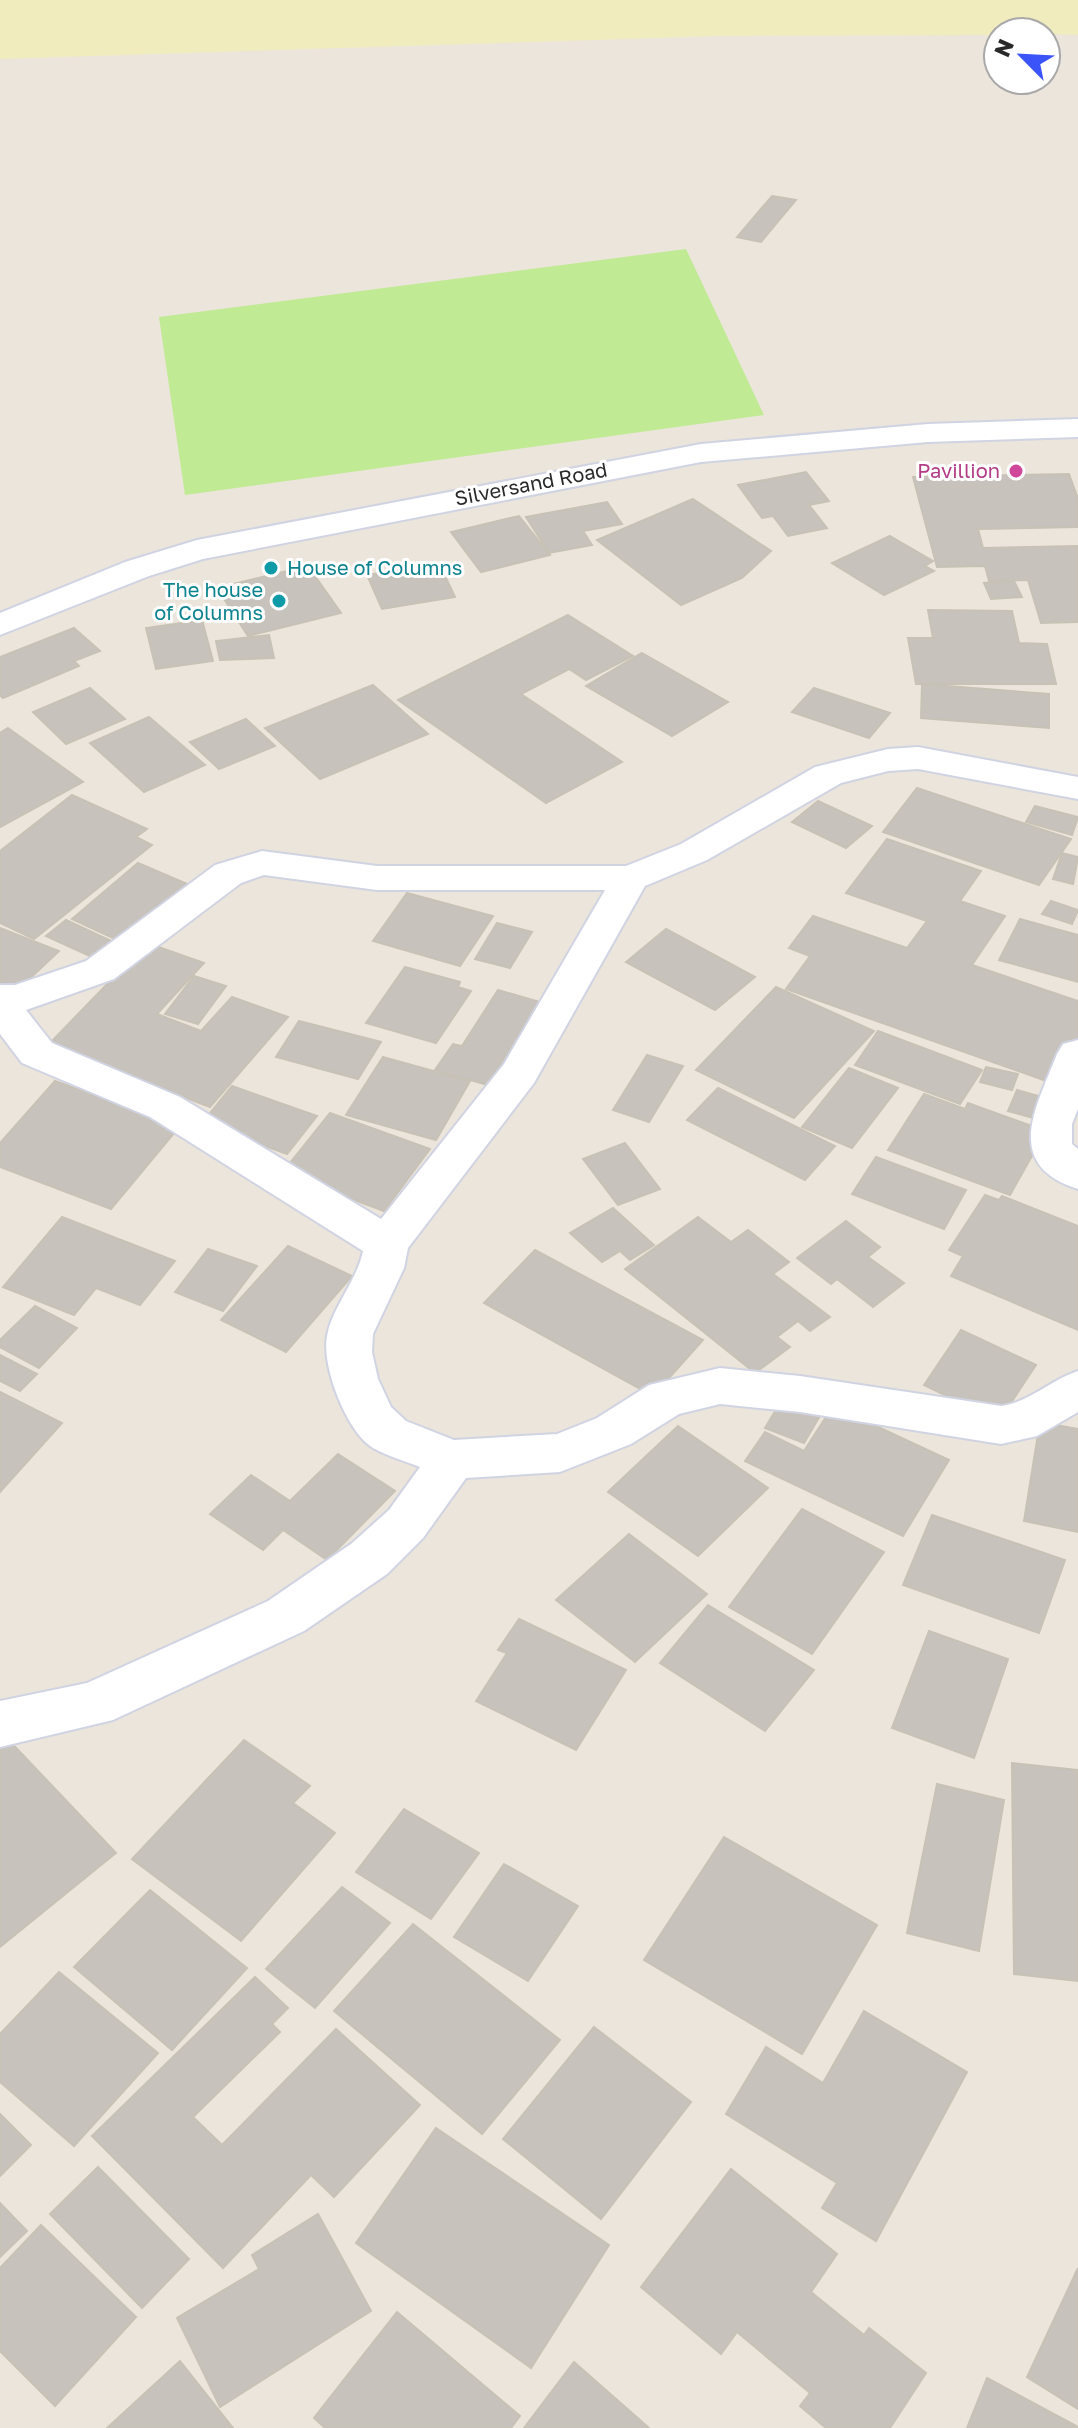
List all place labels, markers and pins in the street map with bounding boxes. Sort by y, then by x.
place label: Pavillion [917,458,1000,482]
marker: Pavillion [1007,462,1025,480]
place label: House of Columns [287,555,462,579]
marker: House of Columns [262,559,280,577]
place label: The house of Columns [154,577,263,624]
marker: The house of Columns [270,592,288,610]

